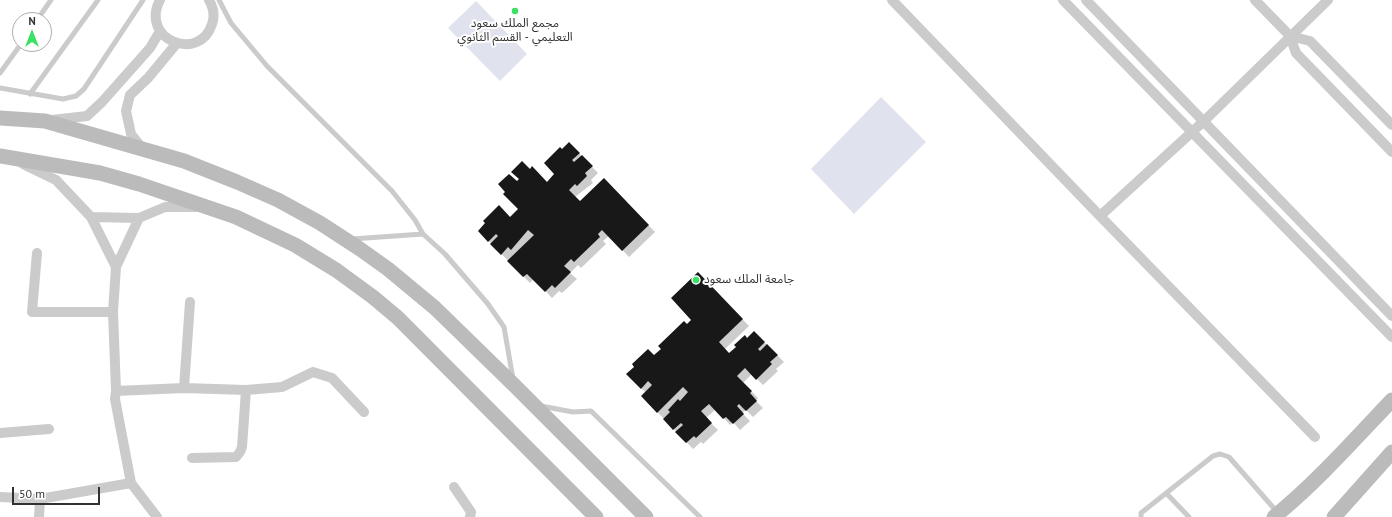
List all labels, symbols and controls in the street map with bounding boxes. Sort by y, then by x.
marker: مجمع الملك سعود التعليمي - القسم الثانوي [510,6,520,16]
north arrow [12,12,52,52]
text: N [28,14,36,28]
place label: مجمع الملك سعود التعليمي - القسم الثانوي [457,17,573,45]
place label: جامعة الملك سعود [704,273,794,287]
marker: جامعة الملك سعود [691,275,701,285]
scale bar [14,479,102,505]
text: 50 m [19,486,45,501]

